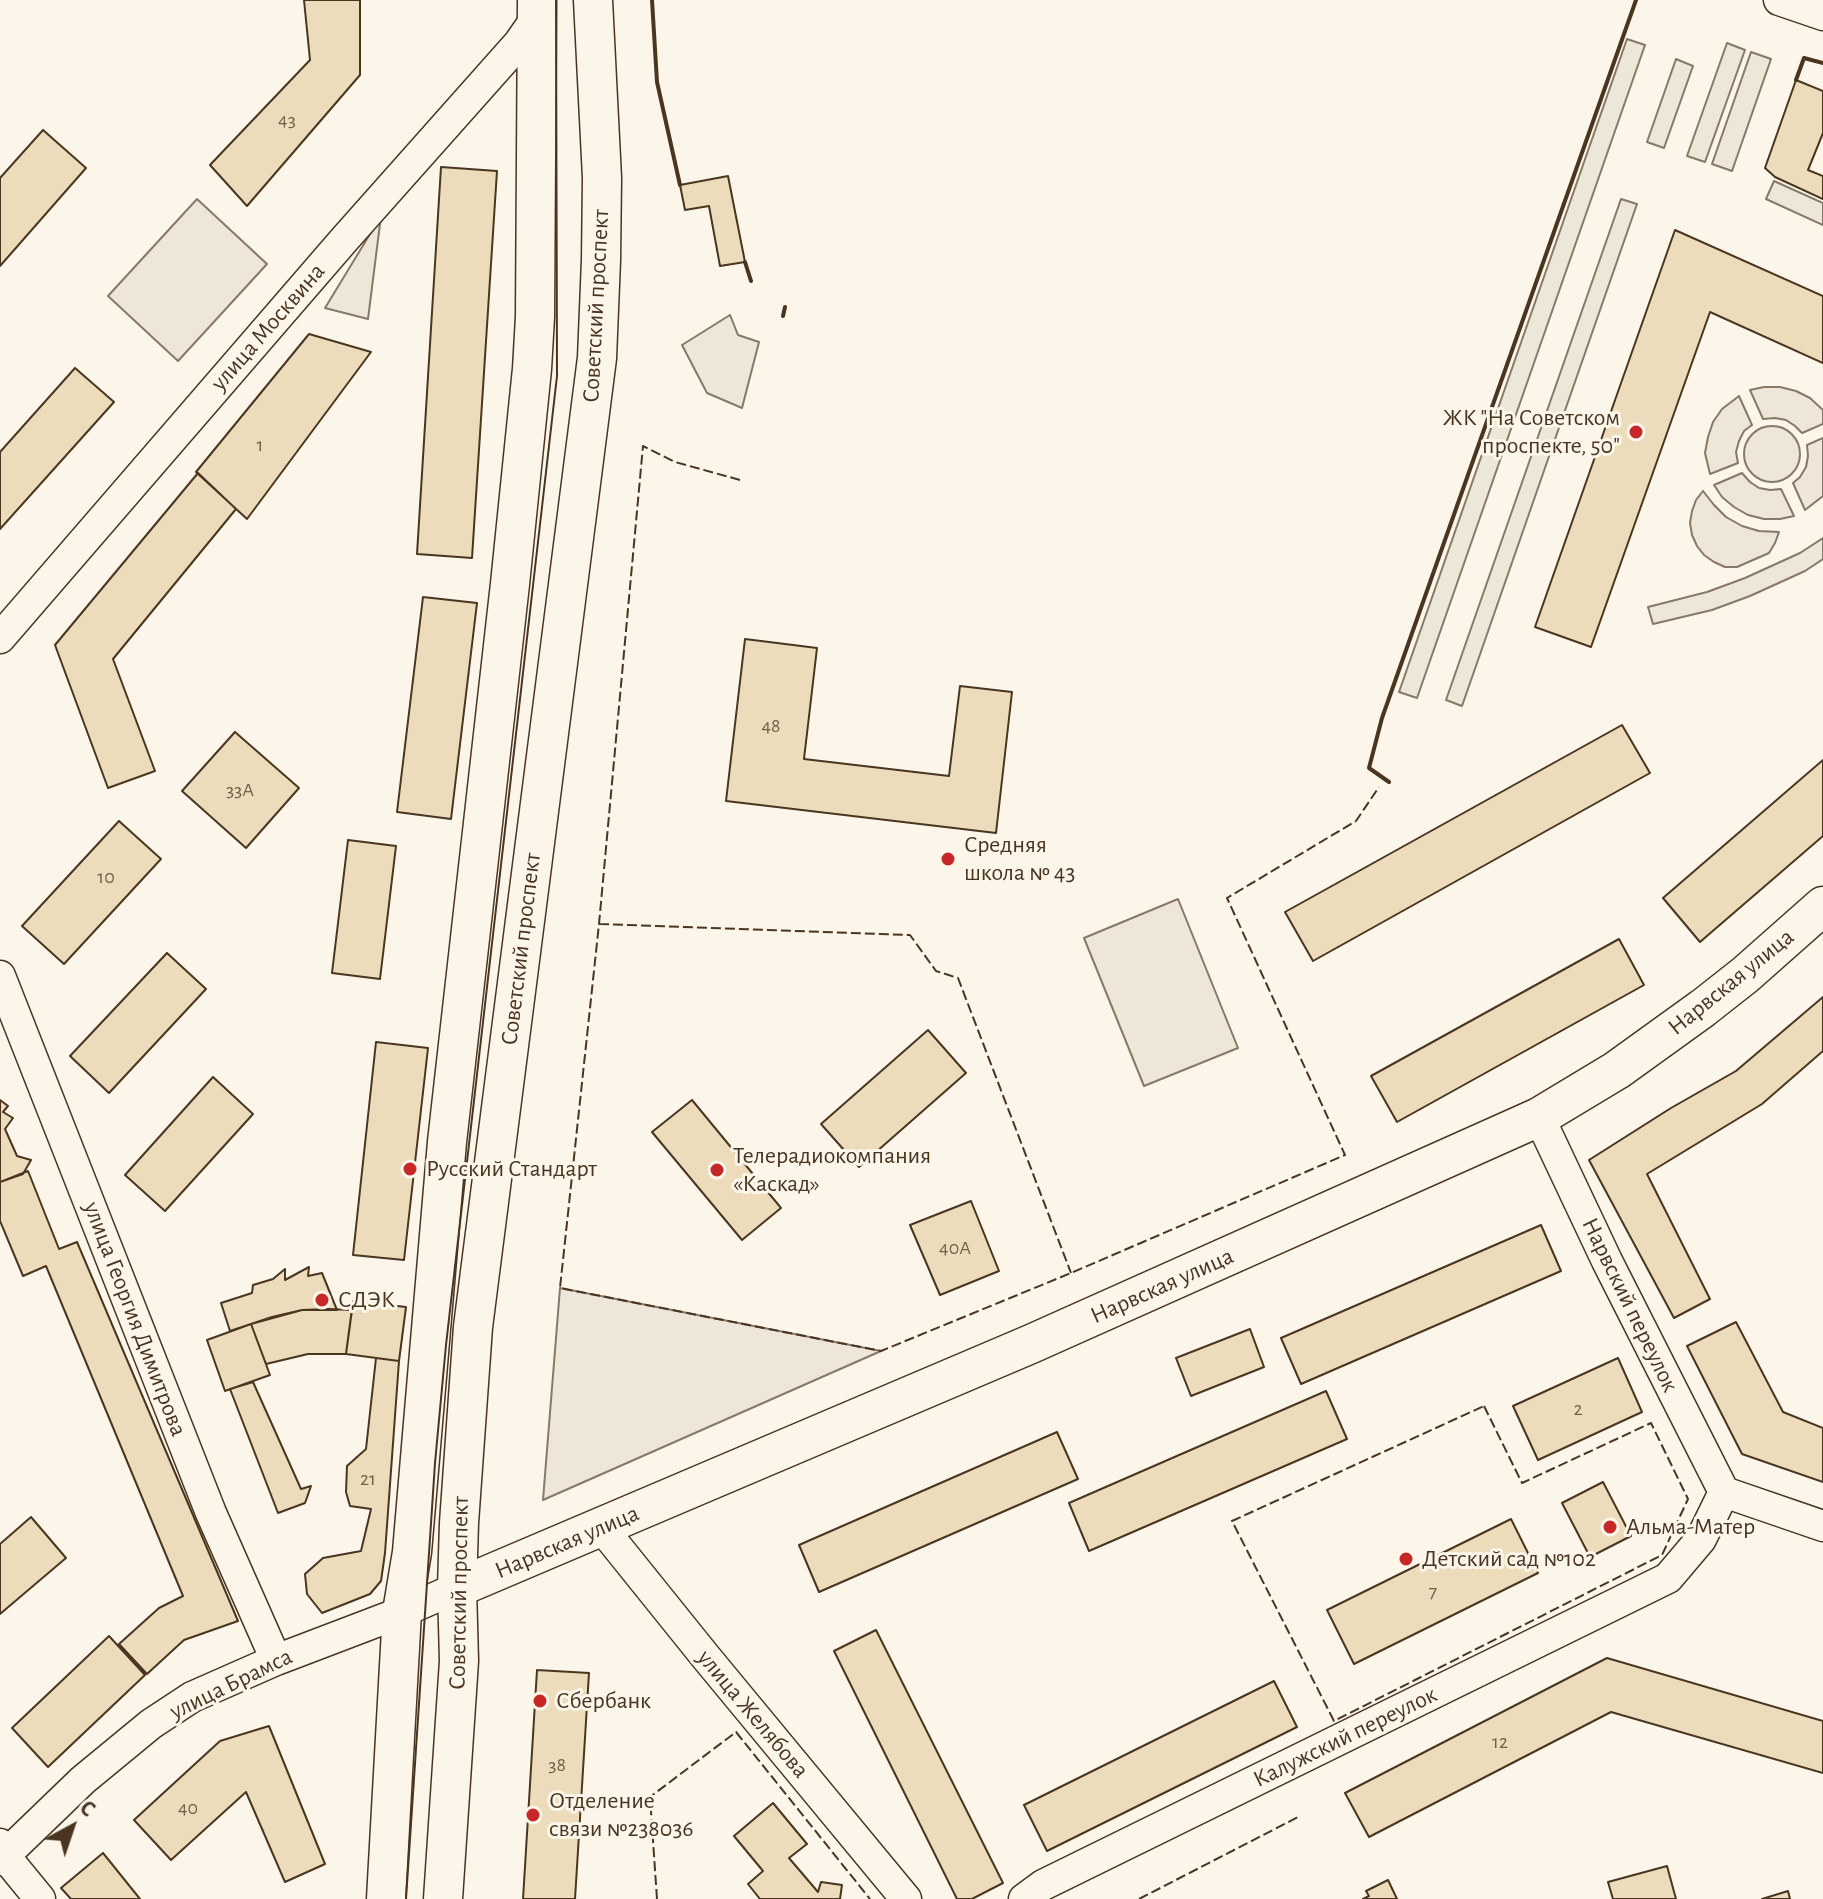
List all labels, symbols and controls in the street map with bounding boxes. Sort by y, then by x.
house number: 43 [278,108,296,132]
street label: Советский проспект [577,209,615,403]
street label: улица Москвина [205,257,331,397]
place label: ЖК "На Советском проспекте, 50" [1443,404,1620,460]
marker: ЖК "На Советском проспекте, 50" [1627,423,1645,441]
house number: 1 [257,433,263,457]
house number: 48 [761,714,781,738]
house number: 33А [226,778,254,802]
place label: Средняя школа № 43 [964,831,1075,887]
marker: Средняя школа № 43 [939,850,957,868]
street label: Советский проспект [495,851,547,1047]
house number: 10 [97,865,115,889]
street label: Нарвская улица [1662,922,1800,1042]
place label: Телерадиокомпания «Каскад» [733,1142,931,1198]
place label: Русский Стандарт [426,1155,597,1183]
marker: Русский Стандарт [401,1160,419,1178]
marker: Телерадиокомпания «Каскад» [708,1161,726,1179]
street label: улица Георгия Димитрова [77,1198,193,1440]
street label: Нарвский переулок [1575,1213,1685,1397]
house number: 40А [939,1236,971,1260]
street label: Нарвская улица [1086,1242,1238,1330]
place label: СДЭК [338,1286,395,1314]
marker: СДЭК [313,1291,331,1309]
house number: 2 [1573,1397,1583,1421]
house number: 21 [360,1467,376,1491]
street label: Советский проспект [443,1496,475,1690]
street label: Нарвская улица [491,1499,643,1585]
place label: Альма-Матер [1626,1513,1755,1541]
marker: Альма-Матер [1601,1518,1619,1536]
place label: Детский сад №102 [1422,1545,1596,1573]
marker: Детский сад №102 [1397,1550,1415,1568]
house number: 7 [1429,1580,1437,1604]
street label: улица Брамса [165,1642,297,1726]
street label: улица Желябова [691,1644,815,1784]
street label: Калужский переулок [1249,1680,1441,1794]
place label: Сбербанк [556,1687,651,1715]
marker: Сбербанк [531,1692,549,1710]
house number: 12 [1492,1730,1508,1754]
house number: 38 [548,1753,566,1777]
north arrow [32,1787,112,1867]
place label: Отделение связи №238036 [549,1787,694,1843]
text: С [76,1796,99,1821]
house number: 40 [178,1796,198,1820]
marker: Отделение связи №238036 [524,1806,542,1824]

